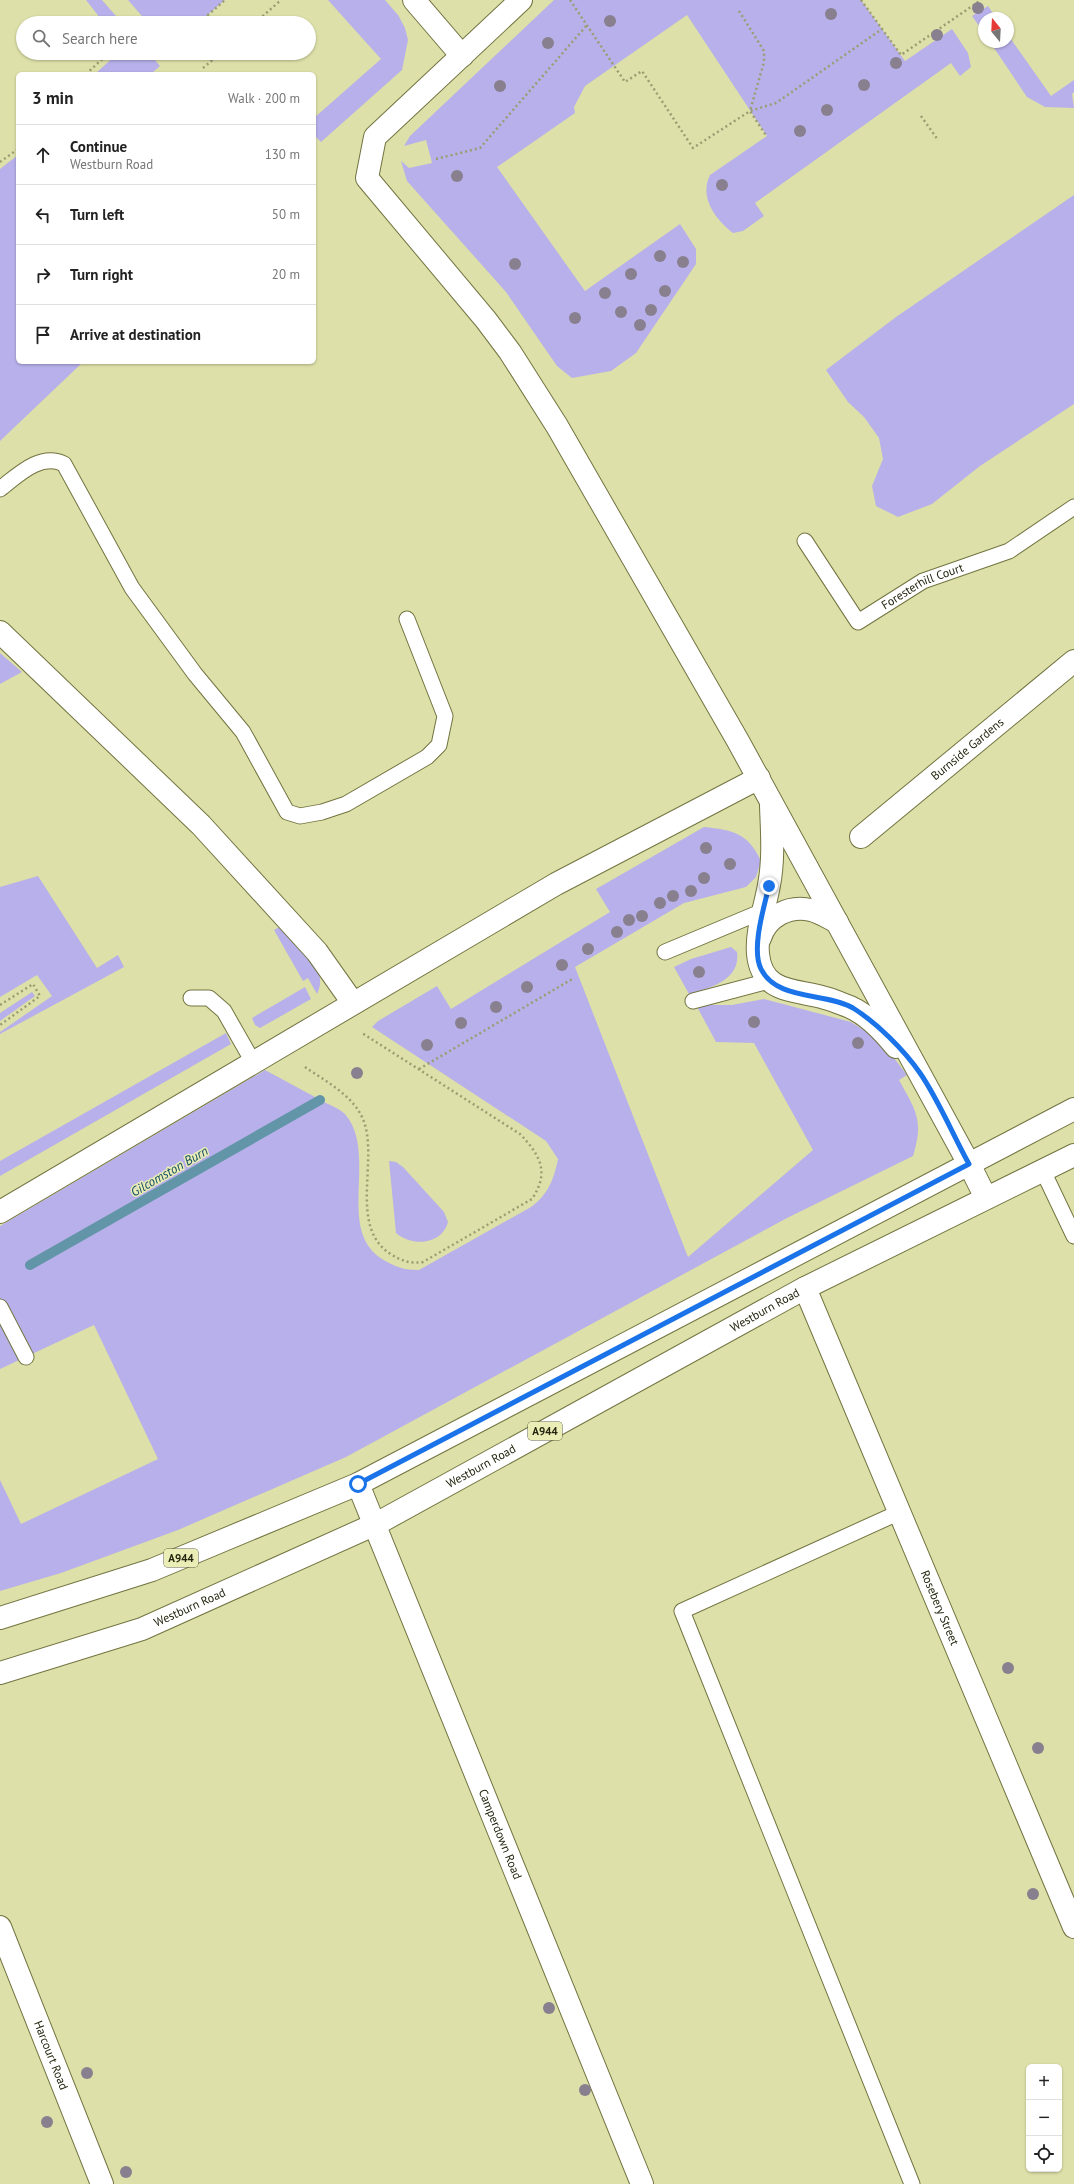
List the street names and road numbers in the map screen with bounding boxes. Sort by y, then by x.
street label: Foresterhill Court [878,559,965,612]
street label: Burnside Gardens [928,714,1006,783]
street label: Westburn Road [727,1285,802,1335]
road number: A944 [528,1422,562,1440]
street label: Westburn Road [443,1441,518,1491]
road number: A944 [164,1549,198,1567]
street label: Rosebery Street [918,1568,963,1647]
street label: Westburn Road [151,1584,228,1630]
street label: Camperdown Road [476,1787,526,1881]
street label: Harcourt Road [31,2018,72,2092]

